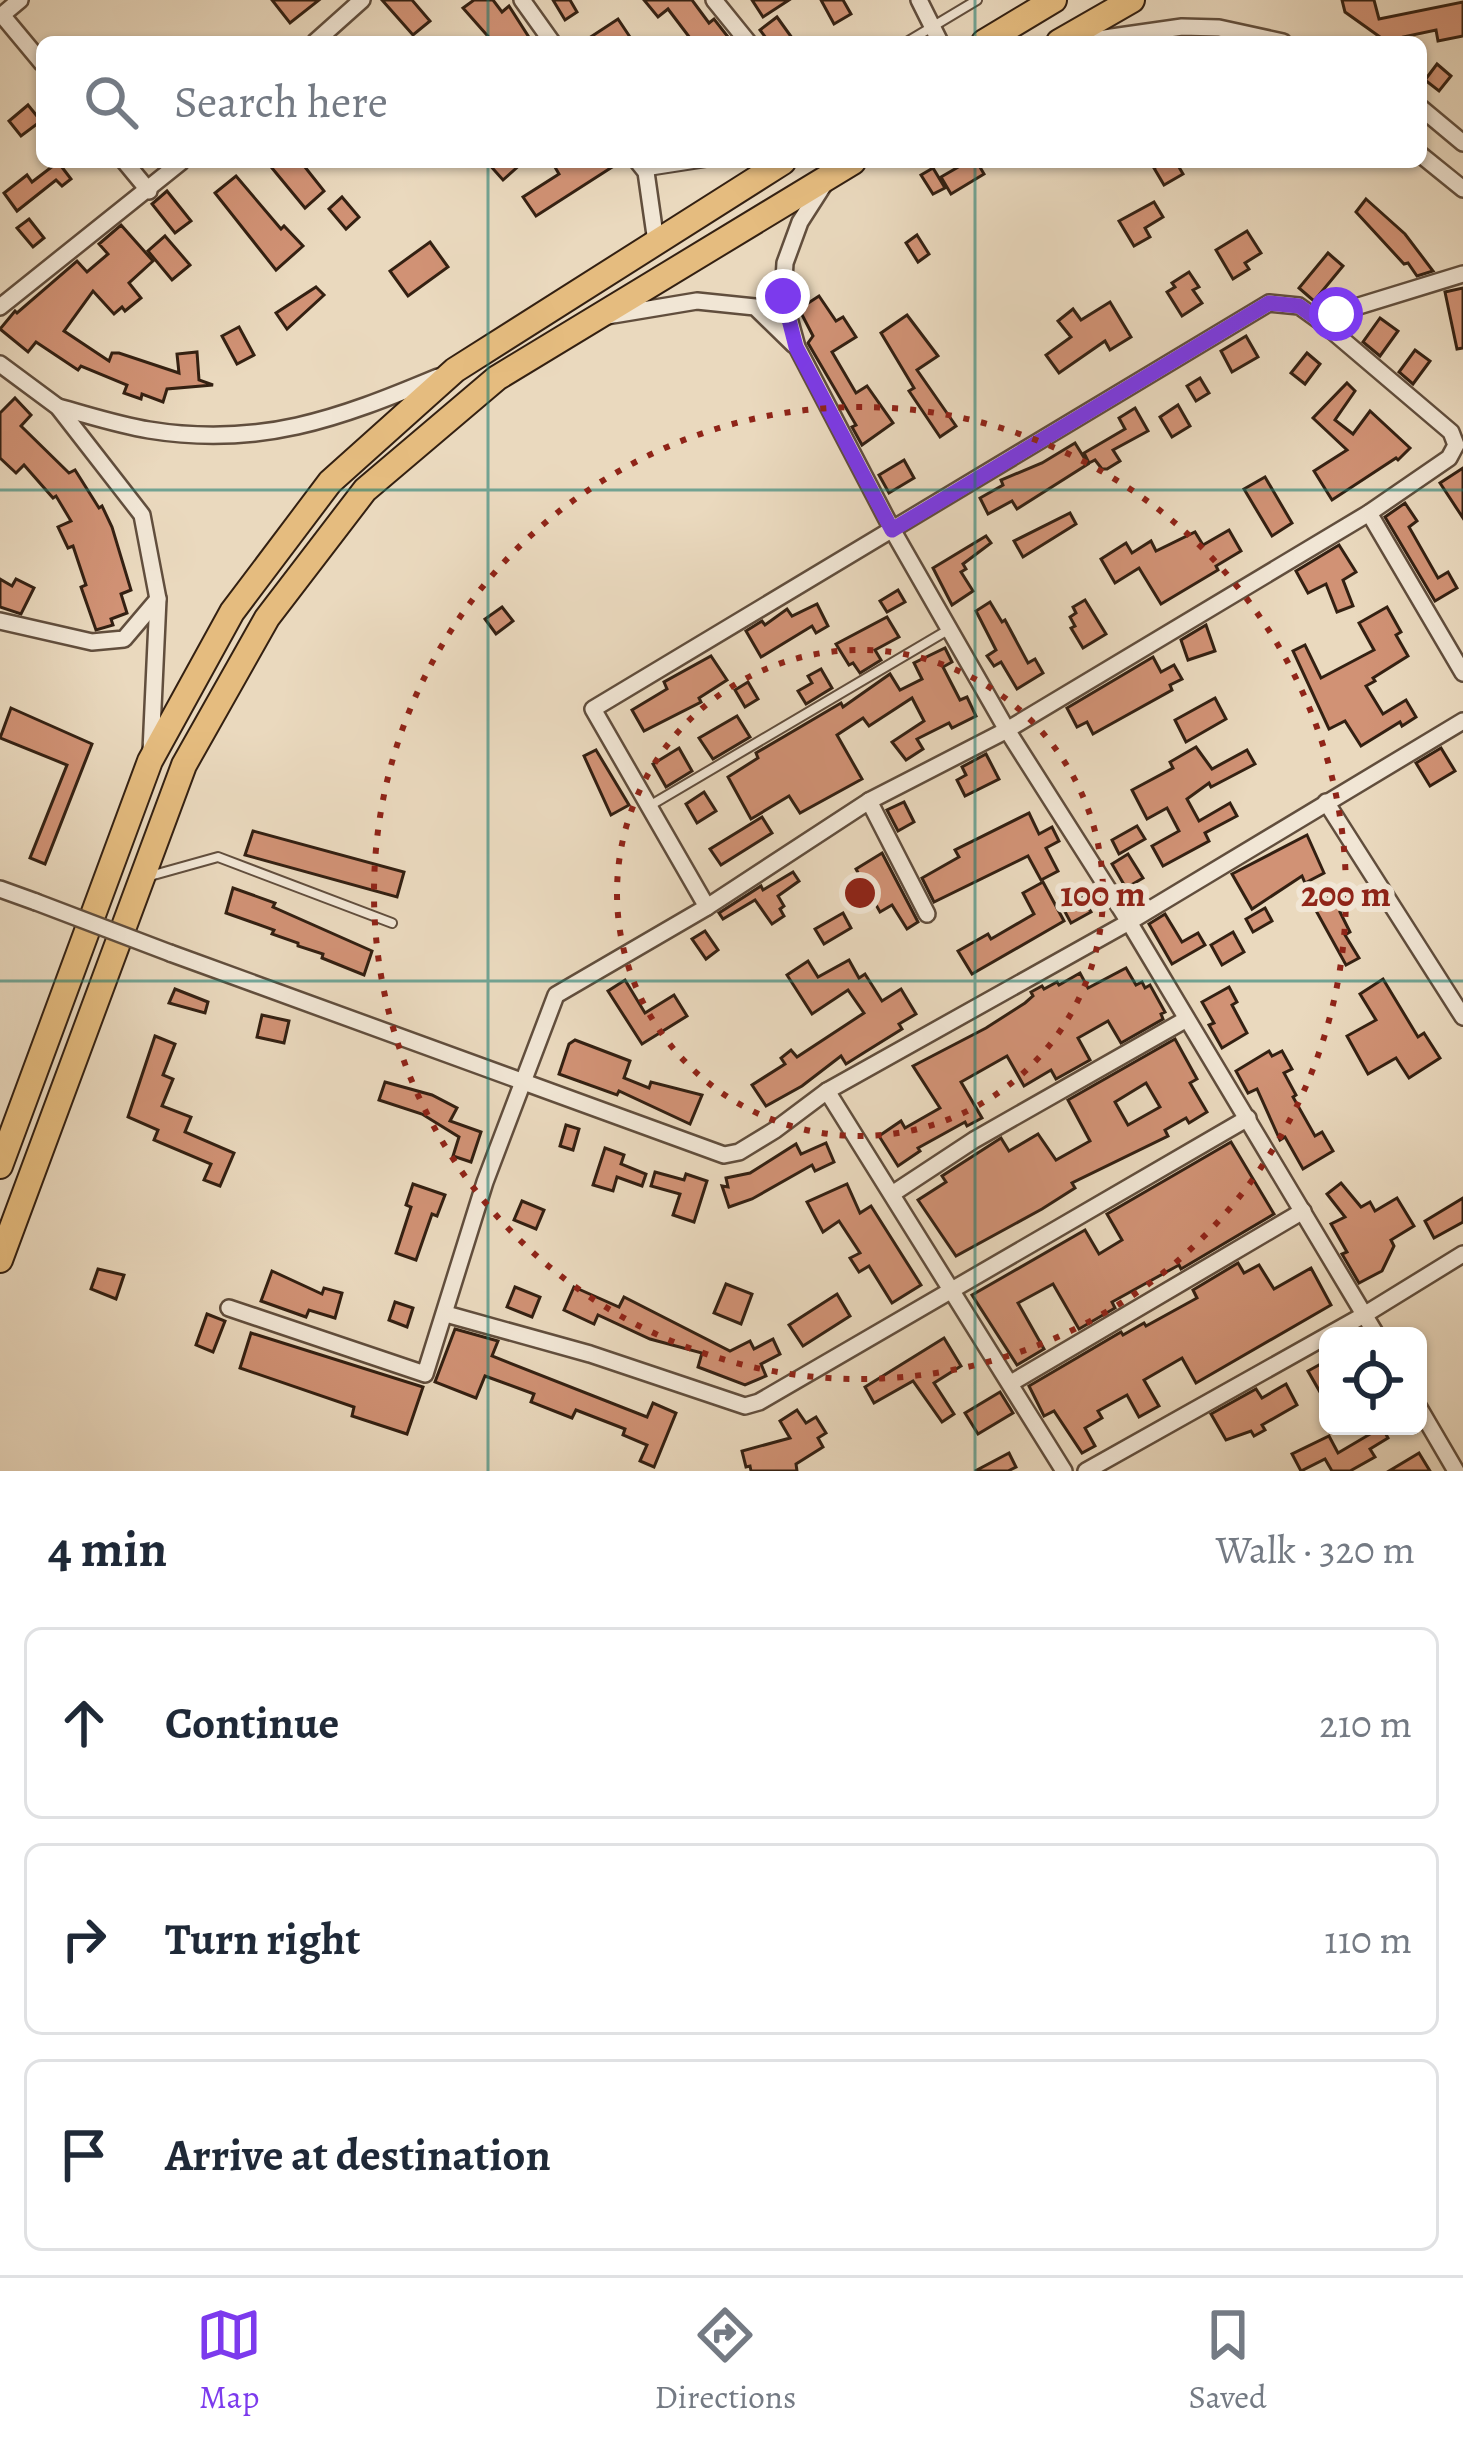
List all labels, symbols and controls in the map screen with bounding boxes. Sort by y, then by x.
search box [36,36,1427,168]
icon: search [78,69,144,135]
text: Search here [174,71,388,133]
route end [756,269,810,323]
route start [1309,287,1363,341]
text: 100 m [1060,869,1146,918]
text: 200 m [1301,869,1391,918]
centre of rings [839,872,881,914]
map controls [1319,1327,1427,1435]
button: locate [1319,1327,1427,1435]
text: 4 min [48,1514,167,1584]
text: Walk · 320 m [1216,1523,1415,1576]
icon: ahead [51,1690,117,1756]
text: Continue [165,1692,339,1754]
text: 210 m [1319,1697,1412,1750]
icon: right [51,1906,117,1972]
text: Turn right [165,1908,360,1970]
text: 110 m [1324,1913,1412,1966]
icon: arrive [51,2122,117,2188]
text: Arrive at destination [165,2124,551,2186]
tab: Map [196,2302,262,2419]
tab: Directions [655,2302,796,2419]
tab: Saved [1189,2302,1267,2419]

